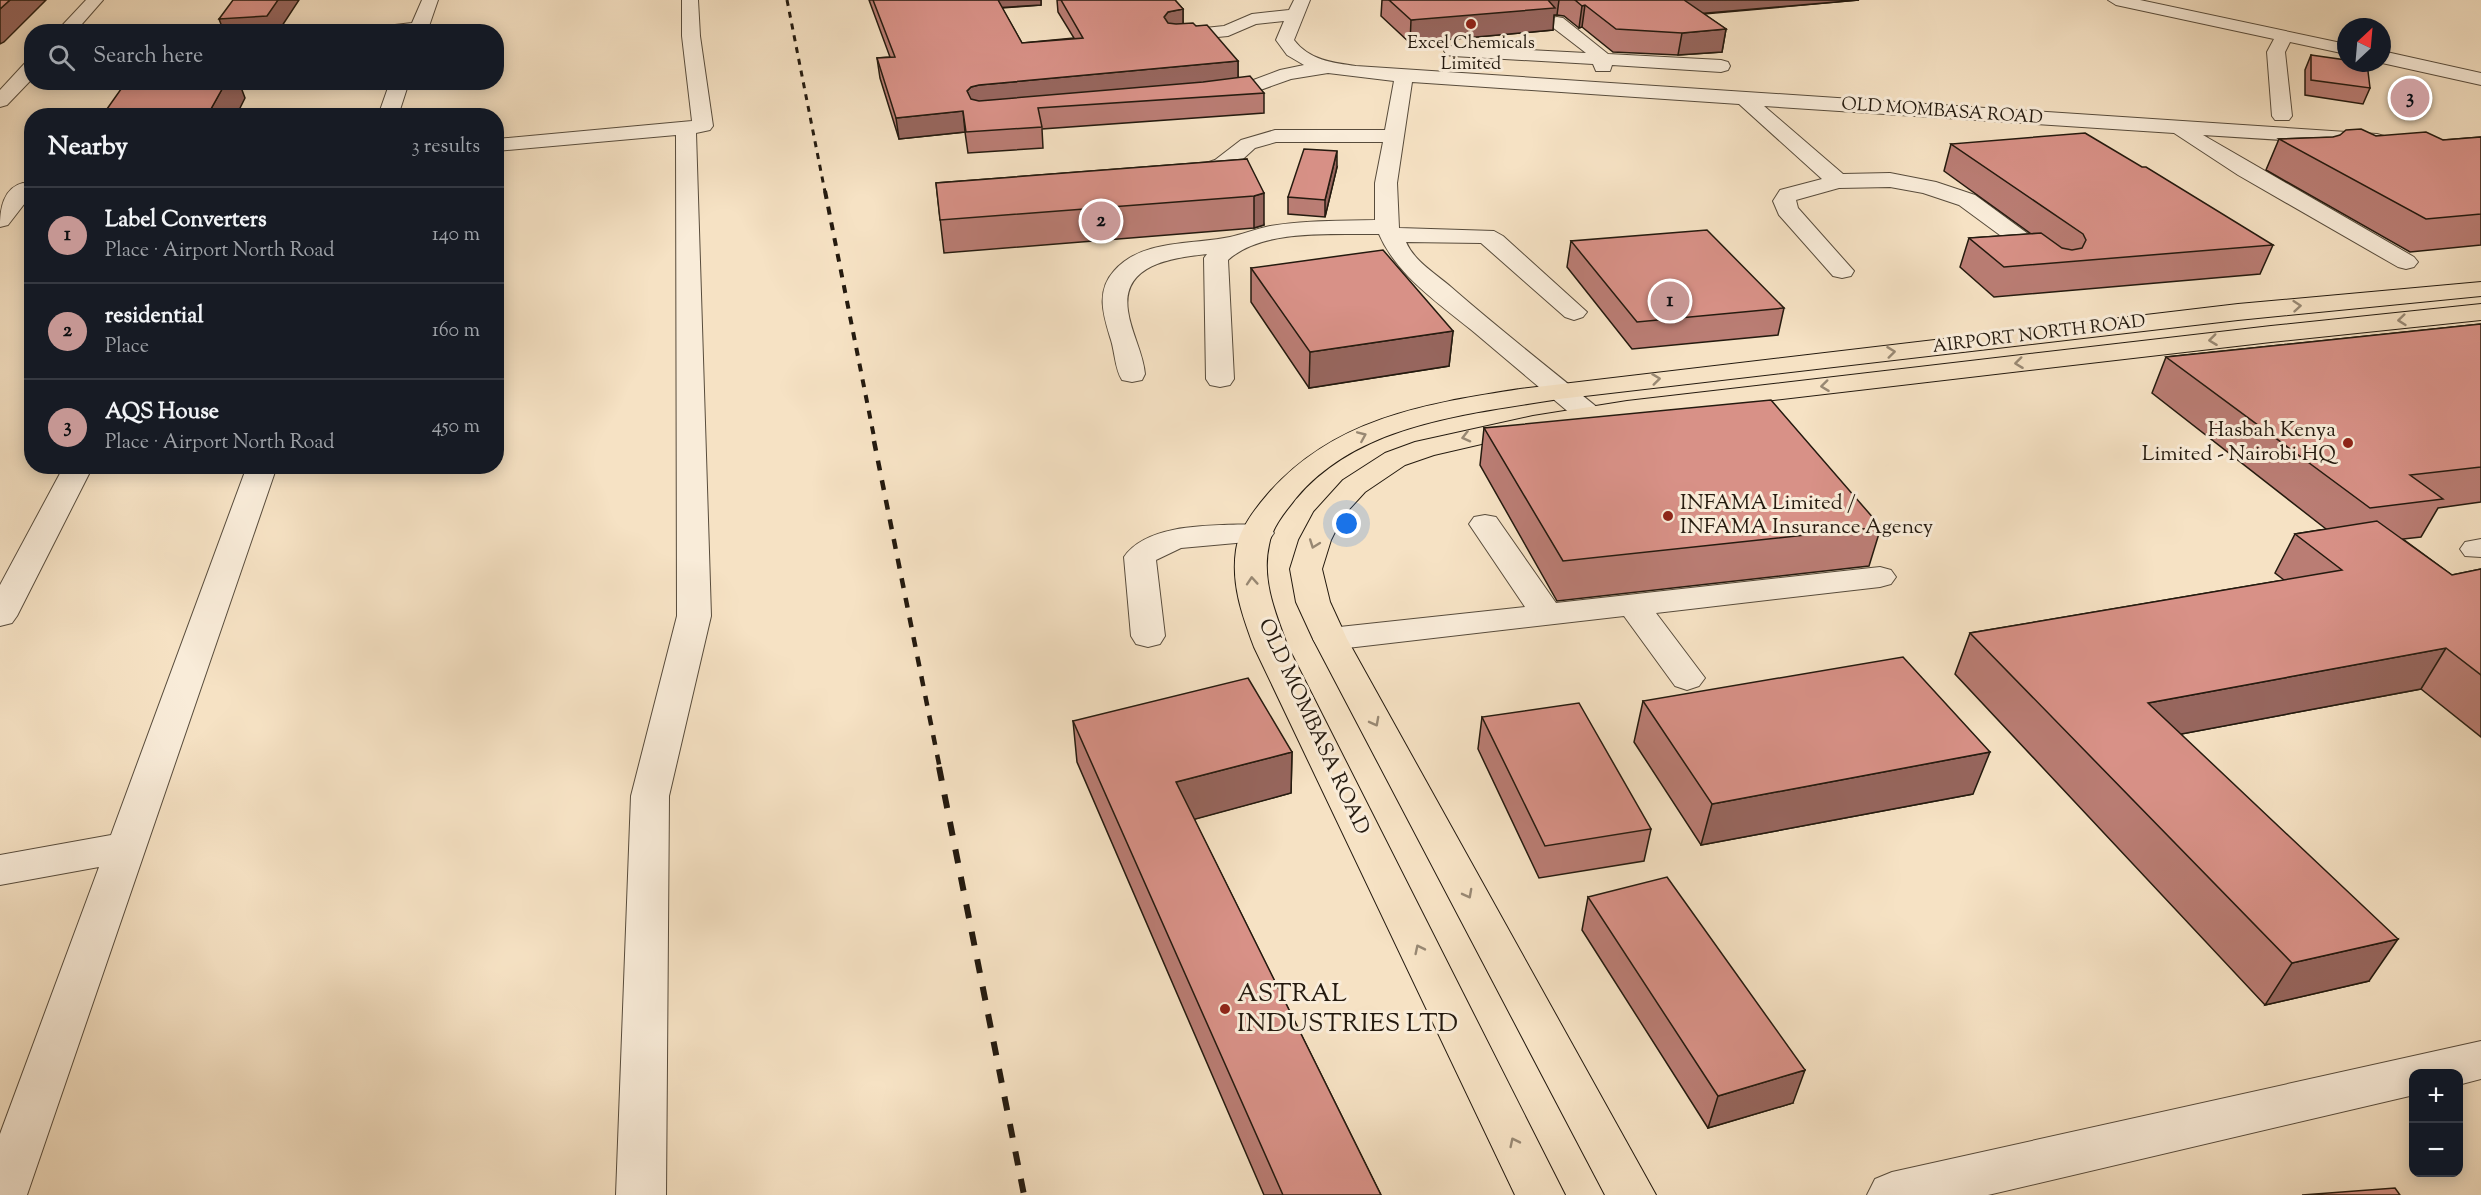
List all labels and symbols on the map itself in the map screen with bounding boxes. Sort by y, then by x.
marker: Excel Chemicals Limited [1464,17,1478,31]
north arrow [2337,18,2391,72]
place label: Excel Chemicals Limited [1407,31,1535,78]
pin: 3 [2390,76,2430,120]
street label: OLD MOMBASA ROAD [1840,92,2044,132]
pin: 2 [1082,198,1120,244]
pin: 1 [1650,278,1690,324]
one-way arrow [2292,300,2301,313]
street label: AIRPORT NORTH ROAD [1931,309,2147,361]
one-way arrow [2397,313,2406,326]
one-way arrow [2208,334,2217,346]
one-way arrow [1886,346,1896,359]
one-way arrow [2015,356,2024,369]
one-way arrow [1651,373,1660,386]
one-way arrow [1821,379,1830,392]
place label: Hasbah Kenya Limited - Nairobi HQ [2142,416,2338,470]
one-way arrow [1461,430,1471,443]
one-way arrow [1355,431,1366,443]
marker: Hasbah Kenya Limited - Nairobi HQ [2341,436,2355,450]
place label: INFAMA Limited / INFAMA Insurance Agency [1680,489,1934,543]
your location [1332,509,1361,538]
marker: INFAMA Limited / INFAMA Insurance Agency [1661,509,1675,523]
one-way arrow [1309,538,1322,549]
one-way arrow [1245,577,1258,586]
street label: OLD MOMBASA ROAD [1250,614,1376,840]
one-way arrow [1368,716,1379,726]
one-way arrow [1461,887,1472,898]
one-way arrow [1415,944,1427,955]
place label: ASTRAL INDUSTRIES LTD [1237,976,1458,1043]
marker: ASTRAL INDUSTRIES LTD [1218,1002,1232,1016]
one-way arrow [1510,1138,1522,1149]

